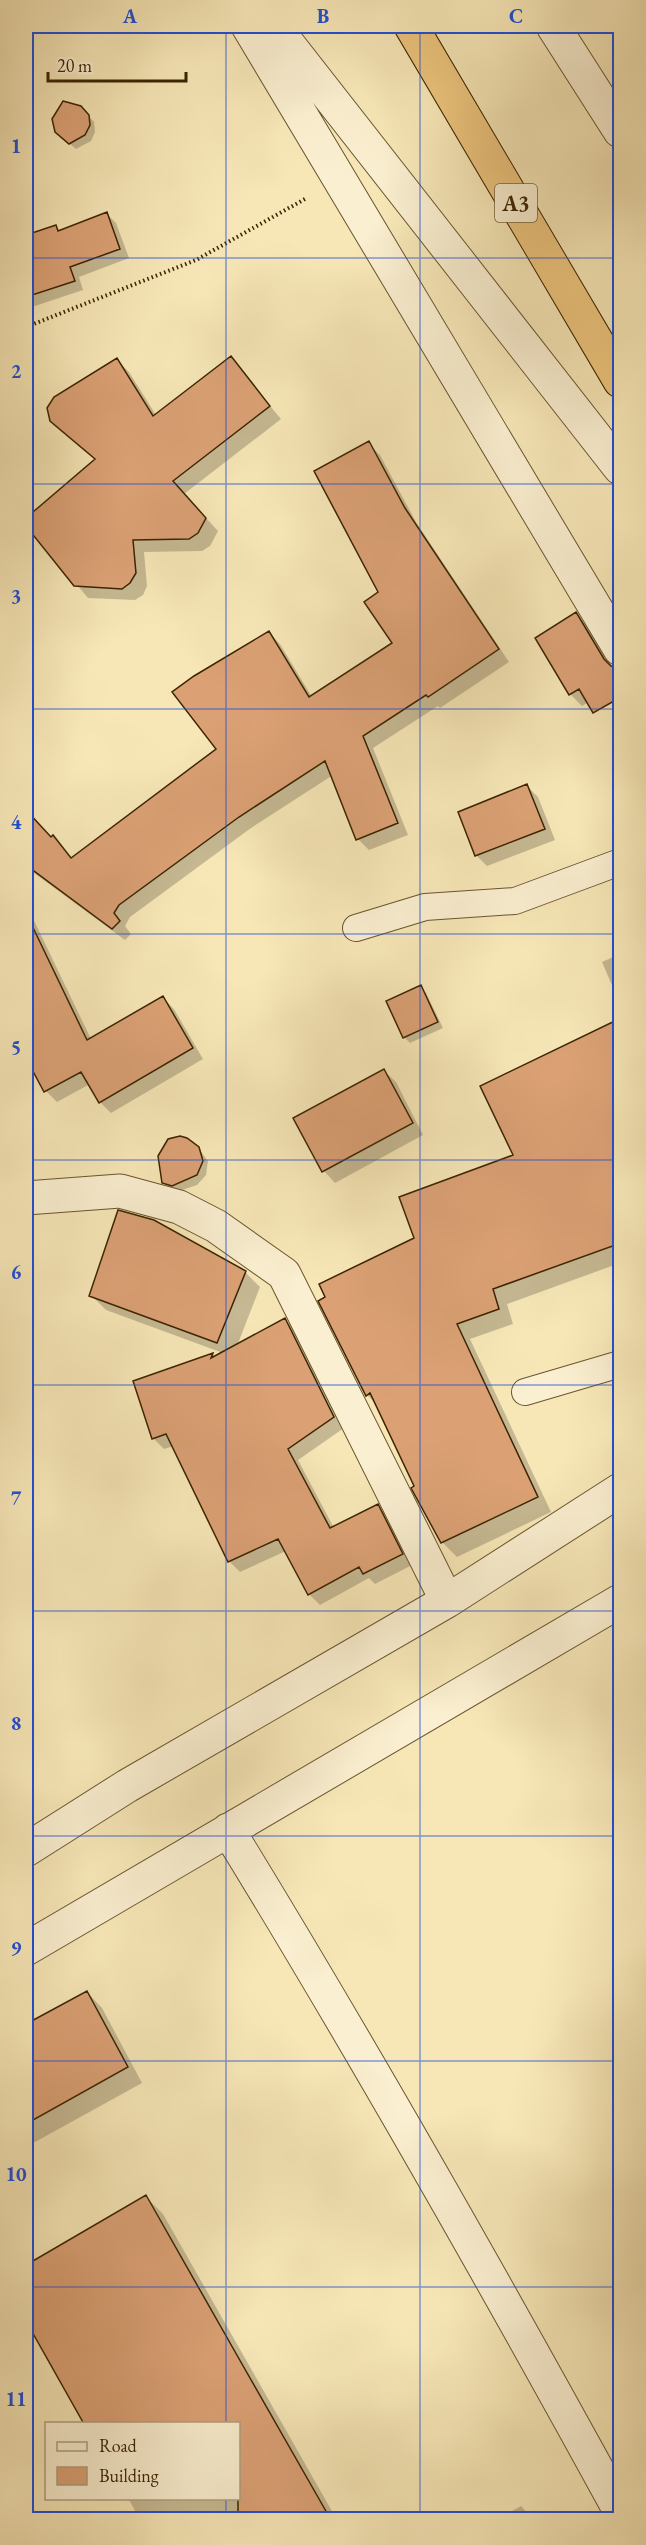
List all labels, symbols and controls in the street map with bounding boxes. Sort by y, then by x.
text: A [122,3,138,29]
text: B [317,3,329,29]
text: C [509,3,523,29]
scale bar [48,45,186,83]
text: 20 m [57,54,92,77]
text: 1 [11,133,21,159]
road number: A3 [495,184,537,222]
text: 2 [11,358,22,384]
text: 3 [11,583,21,609]
text: 4 [11,809,22,835]
text: 5 [11,1034,21,1060]
text: 6 [11,1259,22,1285]
text: 7 [11,1485,22,1511]
text: 8 [11,1710,21,1736]
text: 9 [11,1935,22,1961]
text: 10 [5,2161,27,2187]
text: 11 [5,2386,27,2412]
legend [45,2422,240,2500]
text: Road [99,2434,138,2457]
text: Building [99,2464,159,2487]

